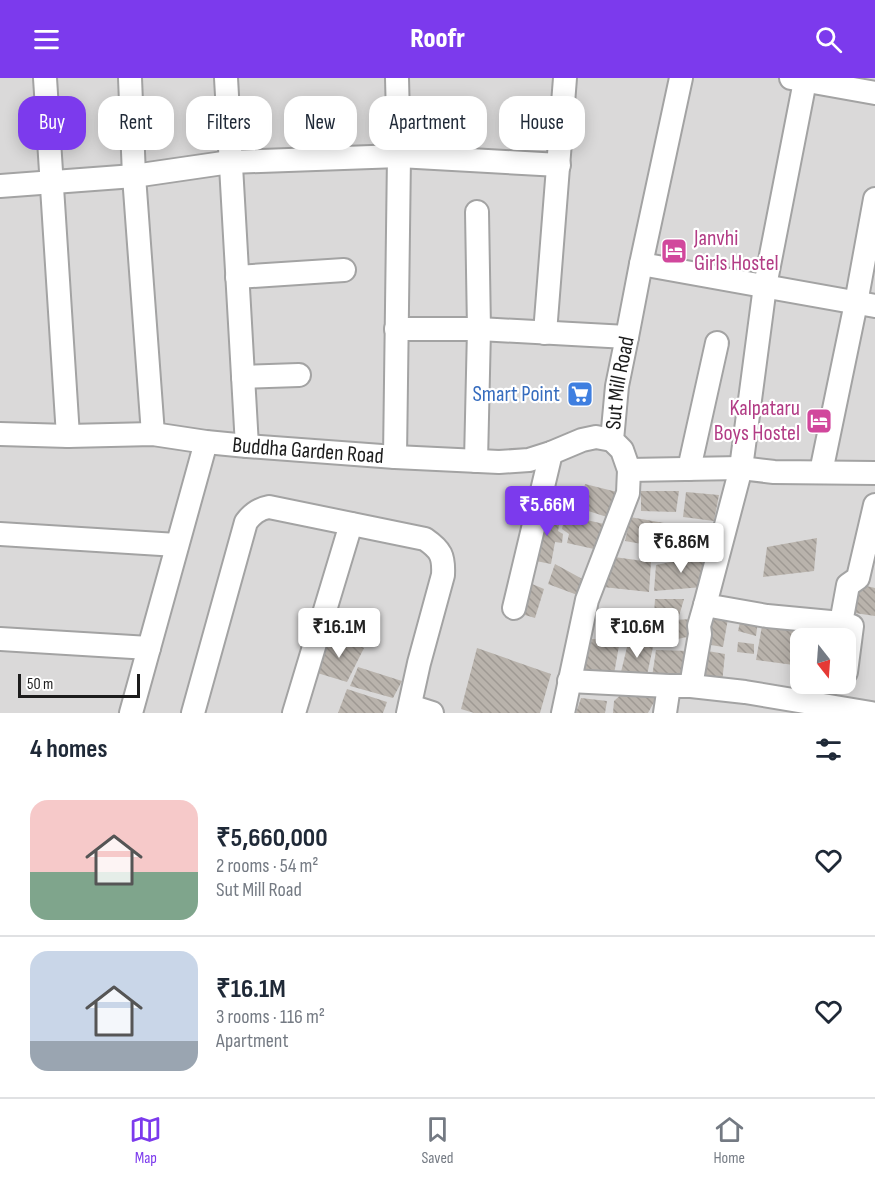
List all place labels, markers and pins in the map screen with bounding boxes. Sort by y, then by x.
place label: Janvhi Girls Hostel [693,225,779,277]
hotel icon: Janvhi Girls Hostel [659,236,689,266]
supermarket icon: Smart Point [565,379,595,409]
place label: Smart Point [472,381,560,408]
place label: Kalpataru Boys Hostel [714,395,800,447]
hotel icon: Kalpataru Boys Hostel [804,406,834,436]
pin: ₹5.66M [498,486,596,537]
pin: ₹6.86M [632,523,730,574]
pin: ₹16.1M [290,608,388,659]
pin: ₹10.6M [588,608,686,659]

